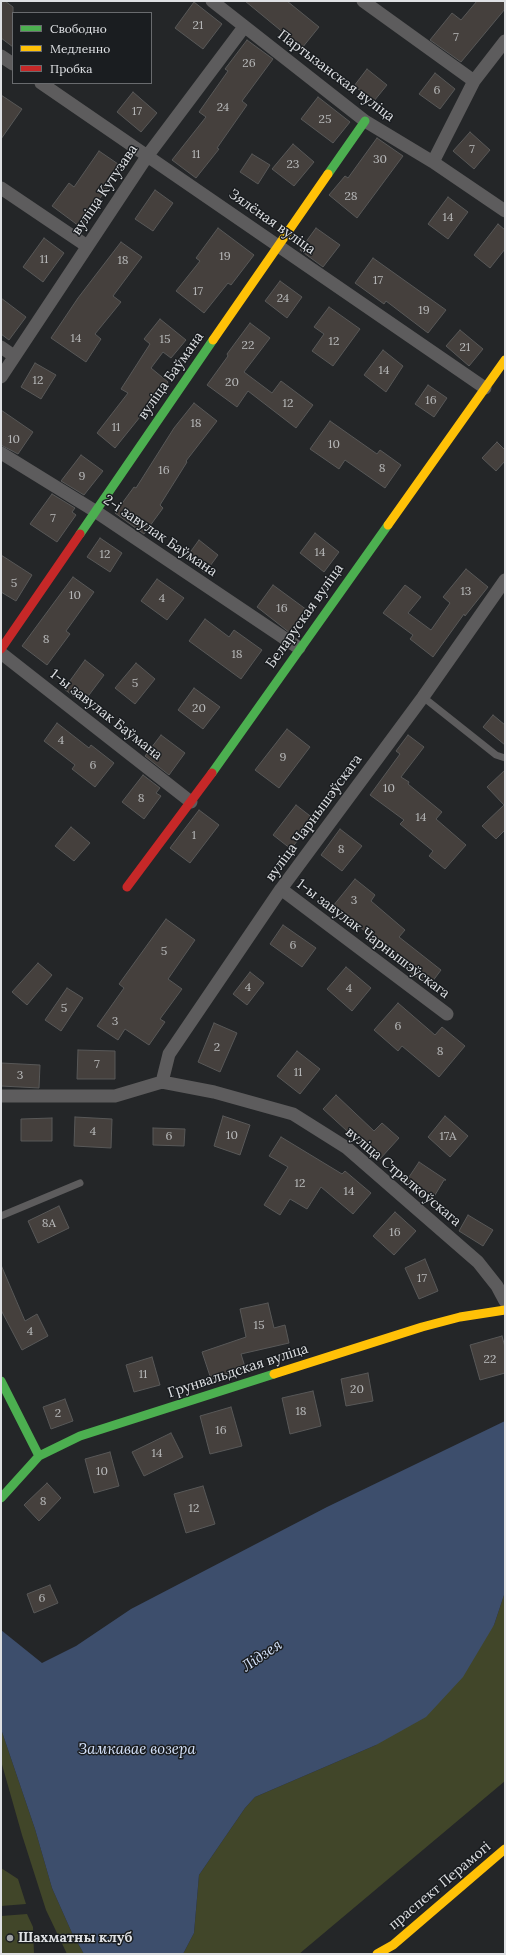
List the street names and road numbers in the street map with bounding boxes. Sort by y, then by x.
street label: Партызанская вуліца [274,27,398,125]
street label: вуліца Кутузава [69,142,141,238]
street label: Зялёная вуліца [225,186,319,258]
street label: вуліца Баўмана [135,329,207,423]
street label: 2-і завулак Баўмана [100,492,220,580]
street label: Беларуская вуліца [263,561,347,671]
street label: 1-ы завулак Баўмана [47,666,165,764]
street label: вуліца Чарнышэўскага [262,751,366,885]
street label: 1-ы завулак Чарнышэўскага [293,876,453,1002]
street label: вуліца Стралкоўскага [342,1124,464,1230]
street label: Грунвальдская вуліца [166,1340,310,1402]
street label: праспект Перамогі [386,1838,494,1934]

